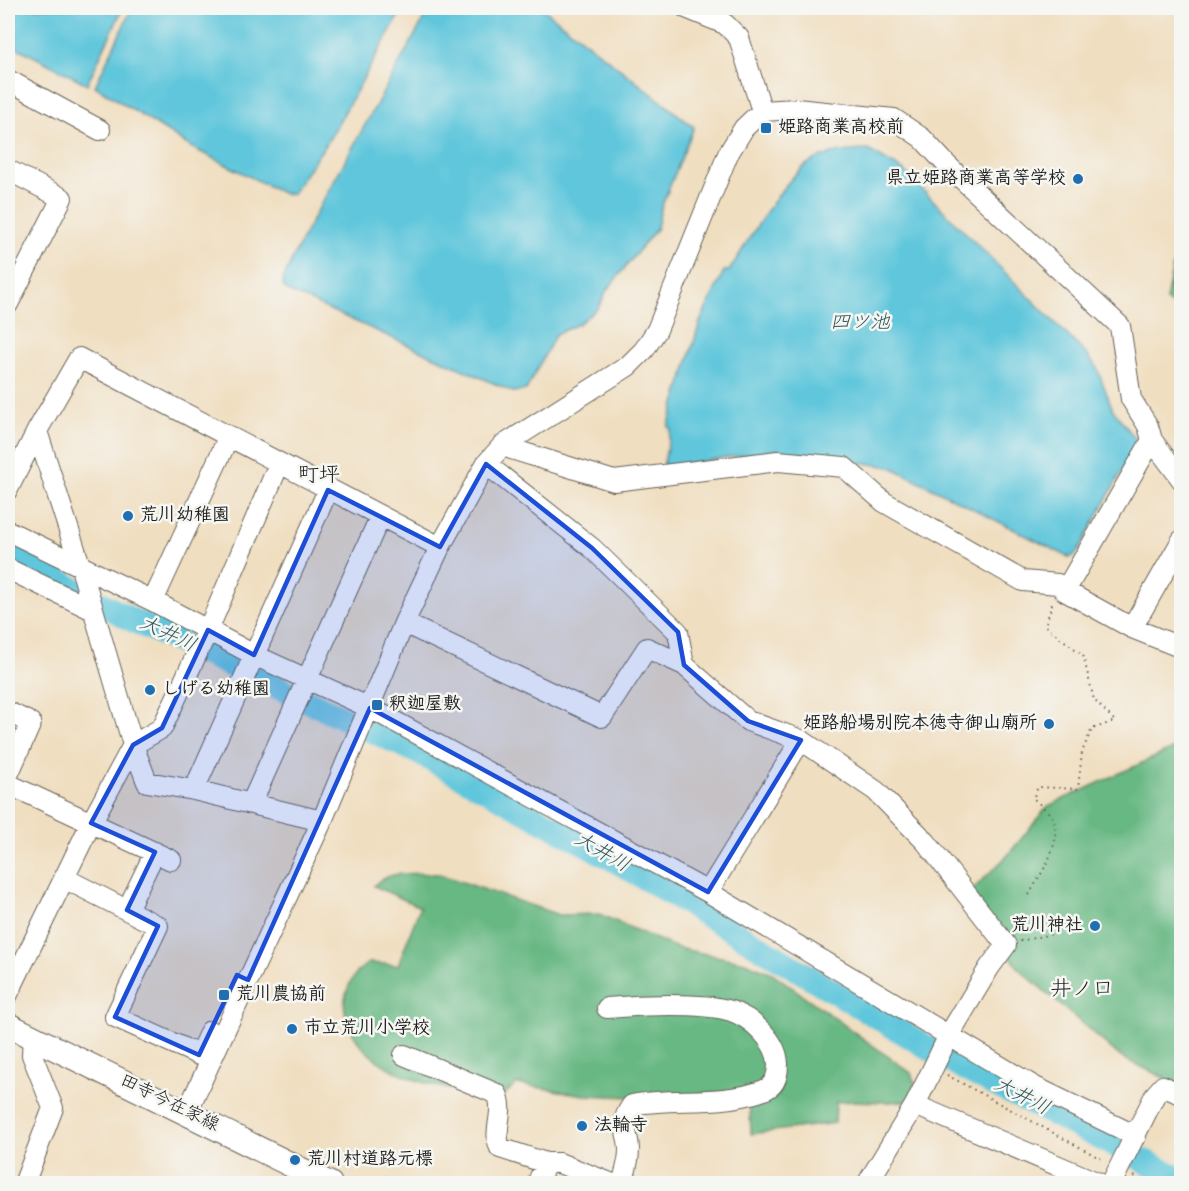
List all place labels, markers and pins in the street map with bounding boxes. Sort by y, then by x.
place label: 姫路商業高校前 [778,116,904,139]
marker: 姫路商業高校前 [759,121,773,135]
place label: 県立姫路商業高等学校 [886,167,1066,190]
marker: 県立姫路商業高等学校 [1071,172,1085,186]
place label: 荒川幼稚園 [140,505,230,527]
marker: 荒川幼稚園 [121,509,135,523]
place label: しげる幼稚園 [162,679,270,701]
marker: しげる幼稚園 [143,683,157,697]
place label: 釈迦屋敷 [389,694,461,716]
marker: 釈迦屋敷 [370,698,384,712]
place label: 姫路船場別院本徳寺御山廟所 [803,713,1037,735]
marker: 姫路船場別院本徳寺御山廟所 [1042,717,1056,731]
place label: 荒川神社 [1011,915,1083,937]
marker: 荒川神社 [1088,919,1102,933]
place label: 荒川農協前 [236,984,326,1006]
marker: 荒川農協前 [217,988,231,1002]
place label: 市立荒川小学校 [304,1018,430,1040]
marker: 市立荒川小学校 [285,1022,299,1036]
place label: 法輪寺 [594,1115,648,1137]
marker: 法輪寺 [575,1119,589,1133]
place label: 荒川村道路元標 [307,1149,433,1171]
marker: 荒川村道路元標 [288,1153,302,1167]

